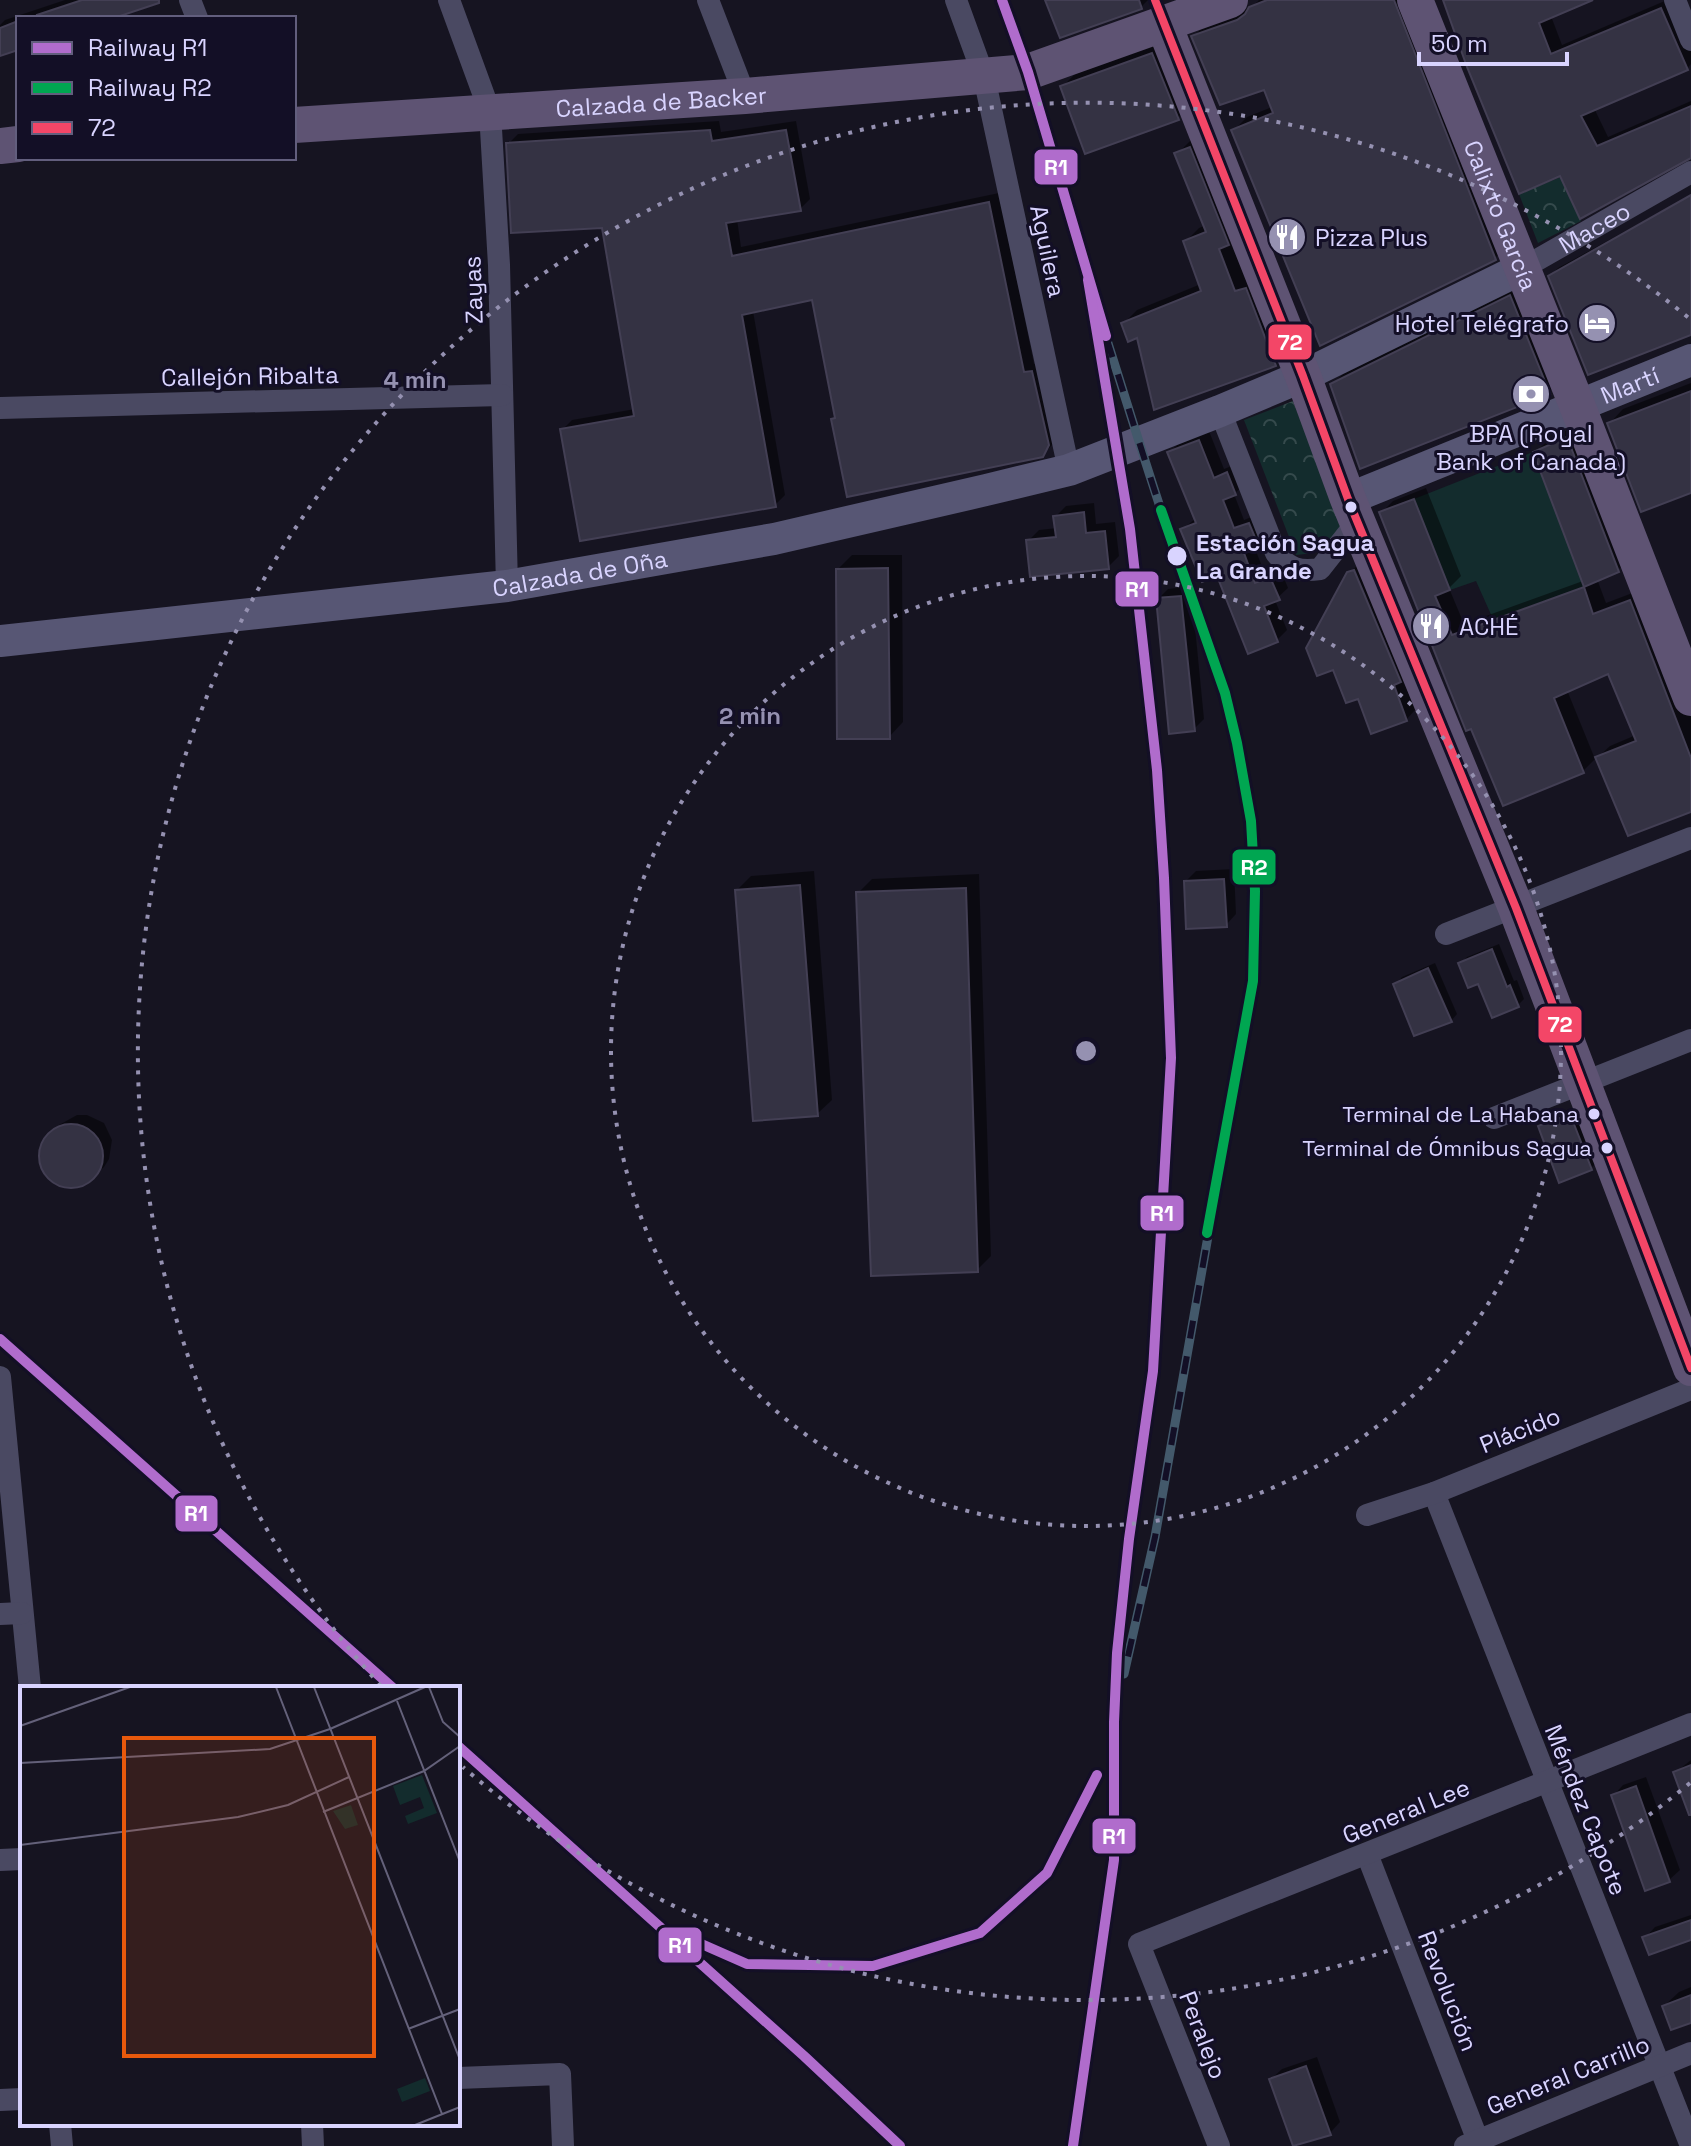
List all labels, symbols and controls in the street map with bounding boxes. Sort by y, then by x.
legend [16,16,296,160]
scale bar [1419,16,1567,66]
text: 50 m [1431,28,1488,59]
text: Railway R1 [88,32,207,63]
text: Railway R2 [88,72,212,103]
street label: Calzada de Backer [555,79,768,124]
text: 72 [88,112,116,143]
street label: Calixto García [1457,136,1545,295]
line badge: R1 [1033,148,1079,186]
text: R1 [1044,153,1068,181]
street label: Maceo [1553,195,1636,260]
street label: Aguilera [1023,202,1073,300]
restaurant icon: Pizza Plus [1266,216,1308,258]
place label: Pizza Plus [1315,222,1428,253]
street label: Zayas [456,255,490,325]
hotel icon: Hotel Telégrafo [1576,302,1618,344]
place label: Hotel Telégrafo [1395,308,1569,339]
line badge: 72 [1267,323,1313,361]
text: 72 [1277,328,1303,356]
street label: Callejón Ribalta [161,359,339,393]
street label: Martí [1596,359,1664,411]
text: 4 min [383,364,447,395]
bank icon: BPA (Royal Bank of Canada) [1510,373,1552,415]
place label: BPA (Royal Bank of Canada) [1436,418,1626,477]
unlabelled marker [1343,499,1359,515]
place label: Estación Sagua La Grande [1196,527,1374,586]
street label: Calzada de Oña [491,543,670,603]
marker: Estación Sagua La Grande [1165,544,1189,568]
line badge: R1 [1114,570,1160,608]
text: R1 [1125,575,1149,603]
restaurant icon: ACHÉ [1410,605,1452,647]
place label: ACHÉ [1459,611,1519,642]
text: 2 min [719,700,781,731]
line badge: R2 [1231,848,1277,886]
text: R2 [1241,853,1267,881]
line badge: 72 [1537,1005,1583,1044]
text: 72 [1547,1010,1573,1038]
centre of rings [1072,1037,1100,1065]
place label: Terminal de La Habana [1342,1100,1579,1128]
marker: Terminal de La Habana [1586,1106,1602,1122]
place label: Terminal de Ómnibus Sagua [1302,1134,1592,1162]
marker: Terminal de Ómnibus Sagua [1599,1140,1615,1156]
line badge: R1 [1139,1194,1185,1232]
text: R1 [1150,1199,1174,1227]
street label: Plácido [1475,1400,1565,1460]
line badge: R1 [174,1494,219,1533]
text: R1 [184,1499,208,1527]
inset map [20,1686,460,2126]
street label: Méndez Capote [1538,1720,1634,1900]
street label: General Lee [1338,1771,1474,1851]
line badge: R1 [1091,1817,1137,1855]
text: R1 [1102,1822,1126,1850]
line badge: R1 [657,1926,703,1964]
street label: Revolución [1411,1926,1485,2056]
text: R1 [668,1931,692,1959]
street label: Peralejo [1172,1987,1234,2083]
street label: General Carrillo [1482,2028,1654,2122]

